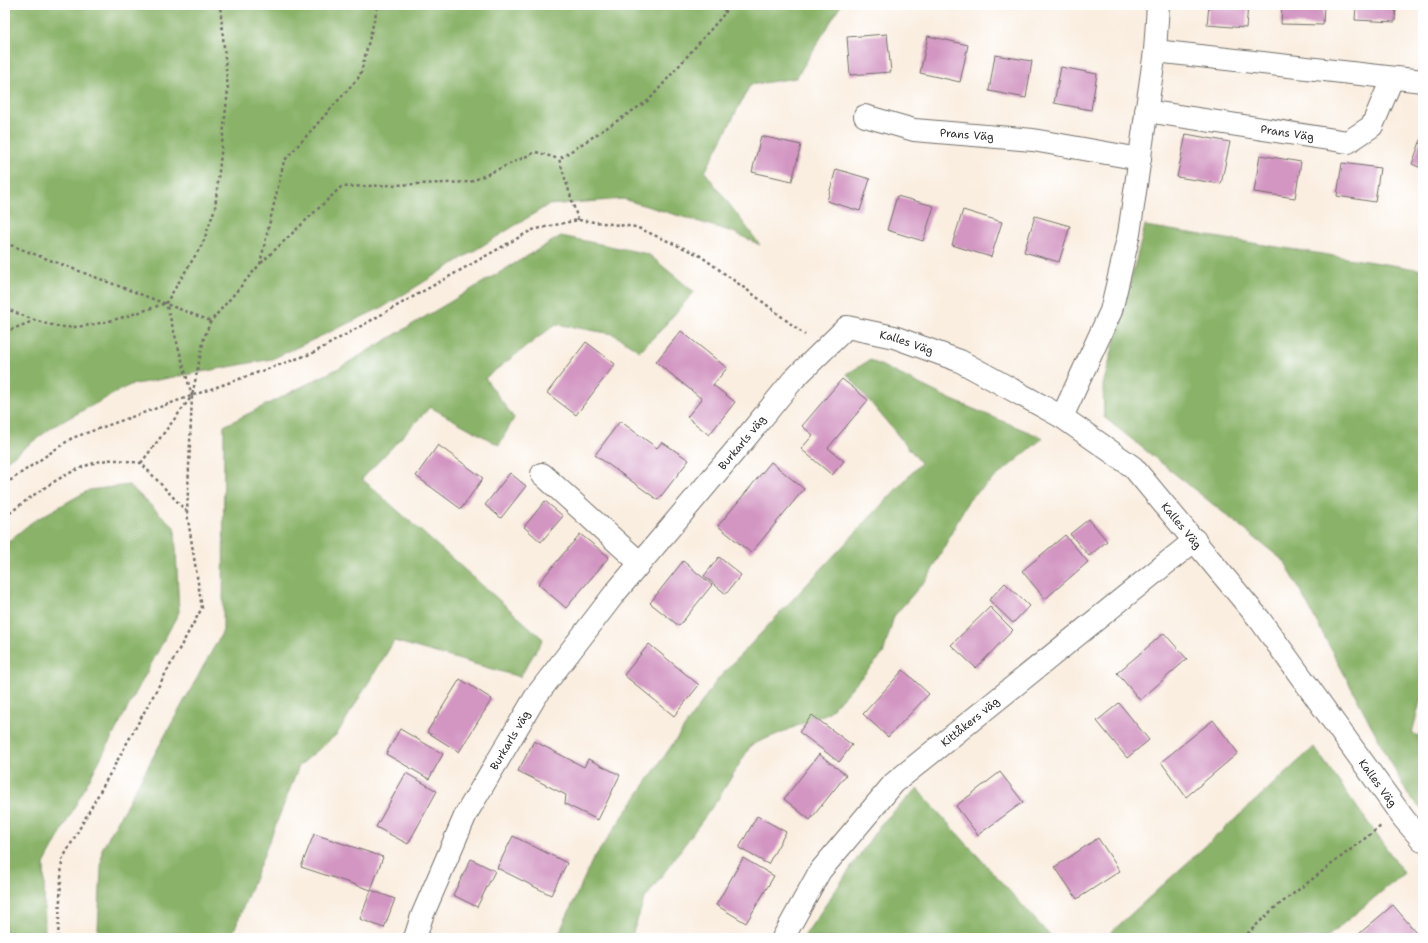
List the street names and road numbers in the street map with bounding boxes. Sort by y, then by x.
street label: Prans Väg [1259,122,1315,145]
street label: Prans Väg [939,125,995,145]
street label: Kalles Väg [878,327,936,359]
street label: Burkarls väg [715,412,769,473]
street label: Kalles Väg [1158,500,1205,552]
street label: Kittåkers väg [938,694,1003,750]
street label: Burkarls väg [487,708,534,773]
street label: Kalles Väg [1355,756,1400,811]

